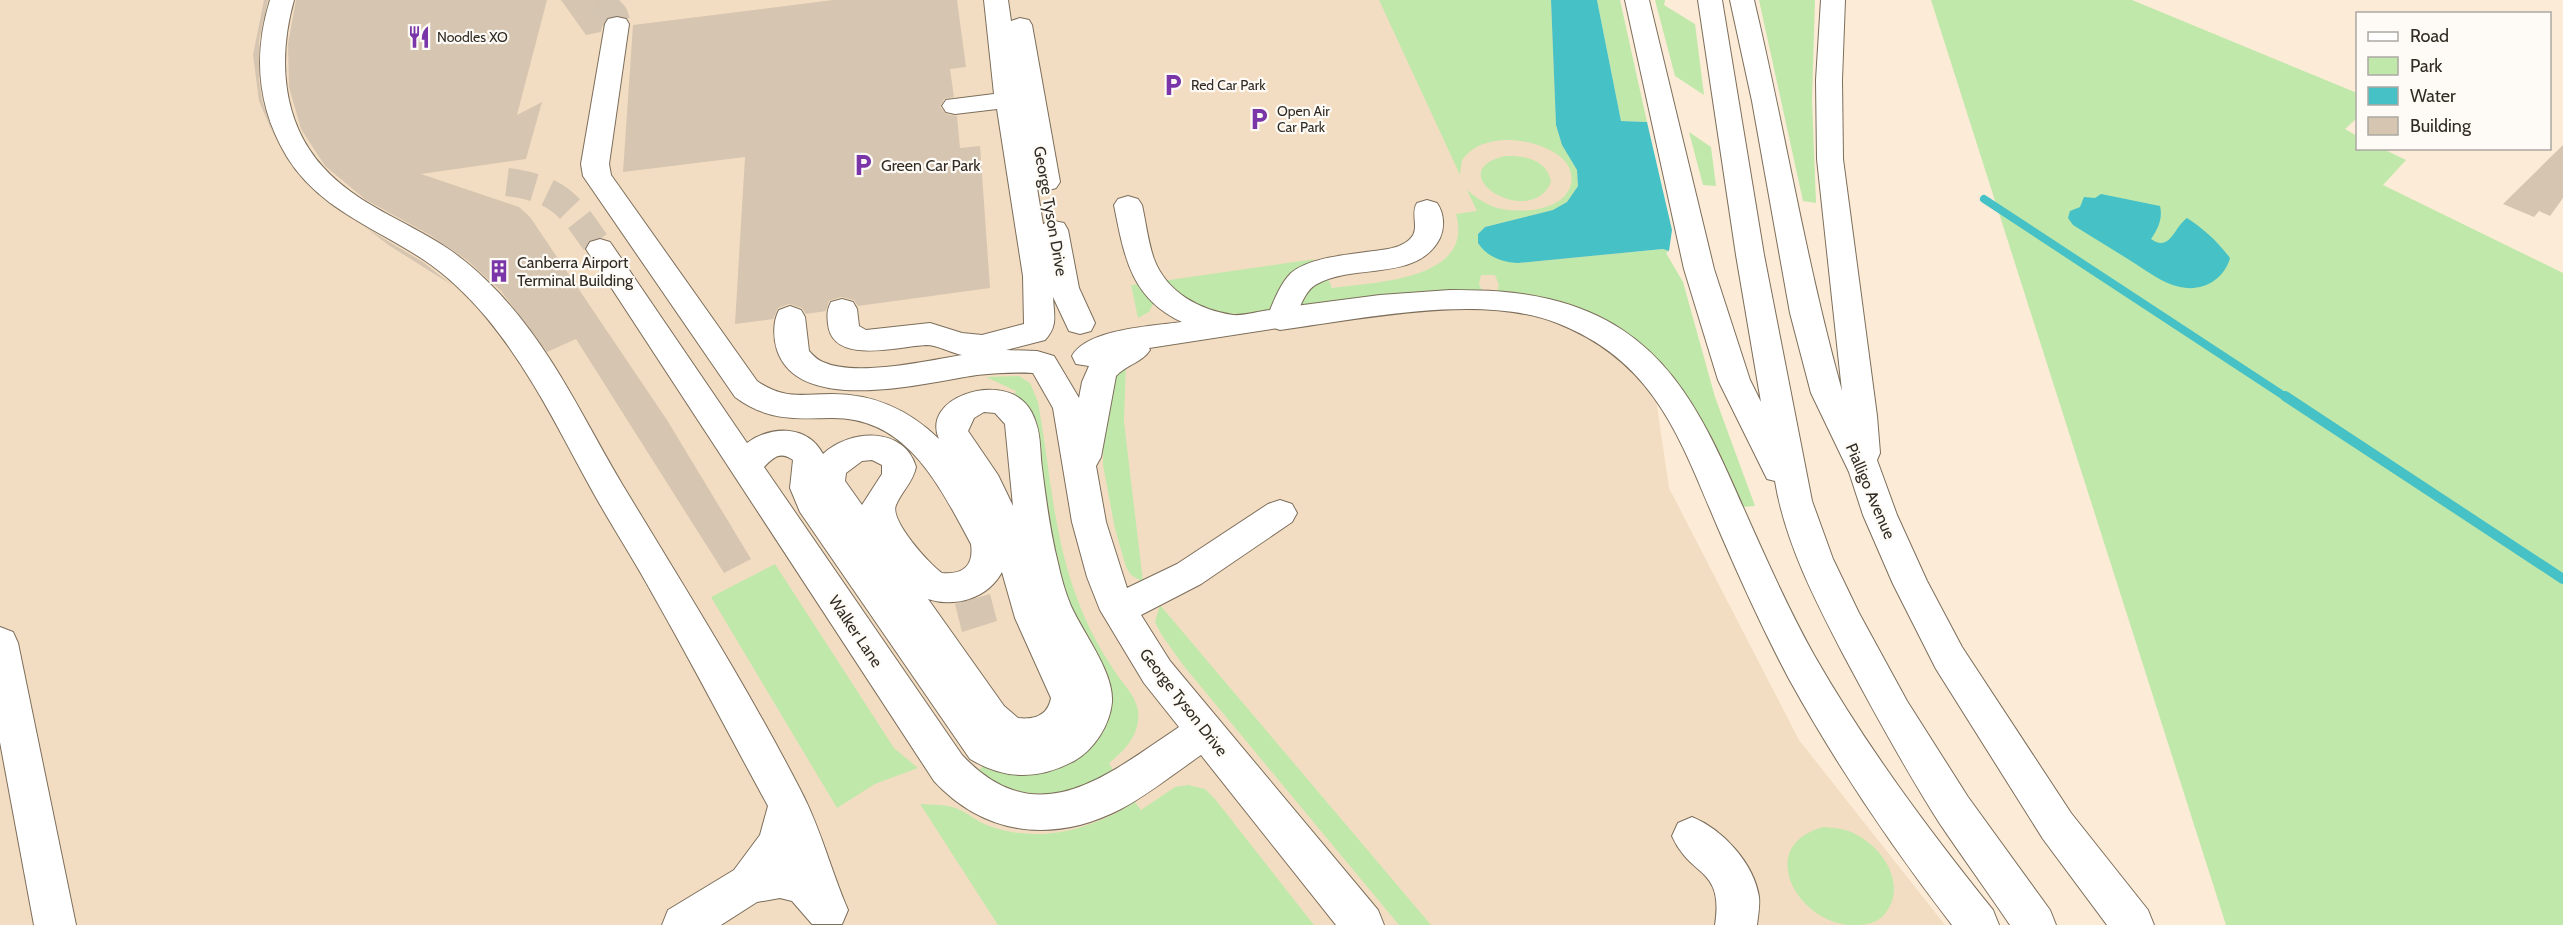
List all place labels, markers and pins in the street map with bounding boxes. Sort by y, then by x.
restaurant icon: Noodles XO [406,24,432,50]
place label: Noodles XO [437,28,508,46]
parking icon: Red Car Park [1160,72,1186,98]
place label: Red Car Park [1191,76,1266,94]
place label: Open Air Car Park [1277,102,1330,136]
parking icon: Open Air Car Park [1246,106,1272,132]
parking icon: Green Car Park [850,152,876,178]
place label: Green Car Park [881,156,981,175]
place label: Canberra Airport Terminal Building [517,253,634,290]
building icon: Canberra Airport Terminal Building [486,258,512,284]

